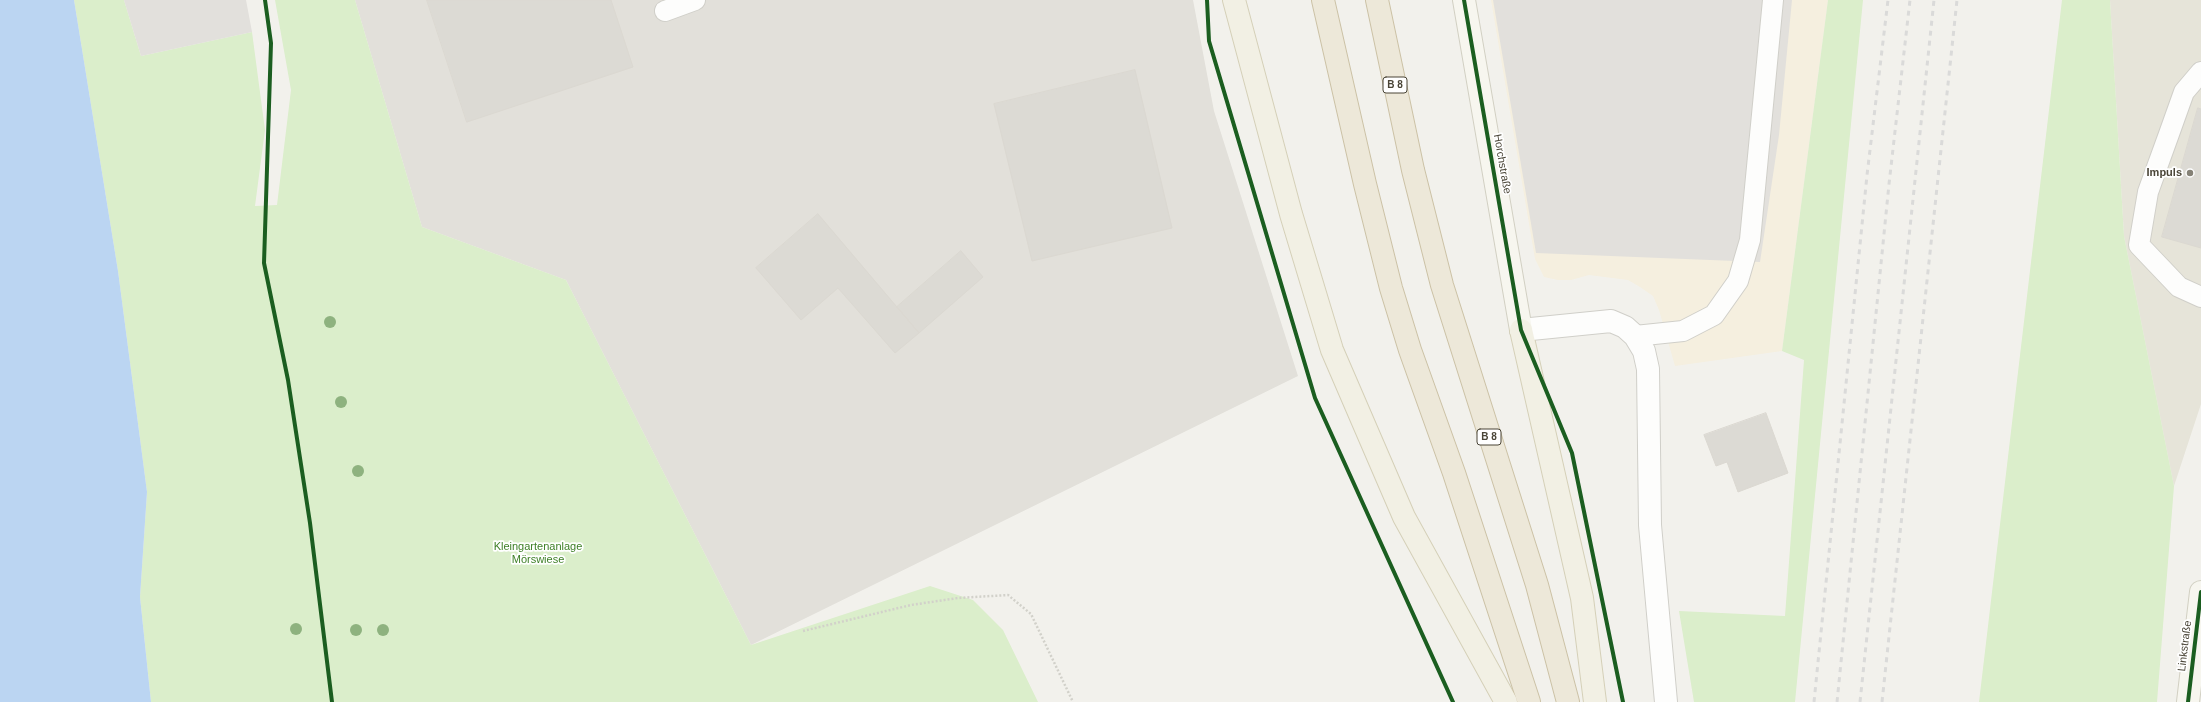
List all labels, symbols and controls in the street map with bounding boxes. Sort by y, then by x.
road number: B 8 [1383,77,1407,93]
street label: Horchstraße [1490,133,1514,195]
place label: Impuls [2147,166,2182,180]
marker: Impuls [2185,168,2195,178]
road number: B 8 [1477,429,1501,445]
park label: Kleingartenanlage Mörswiese [494,540,582,566]
street label: Linkstraße [2175,620,2195,672]

